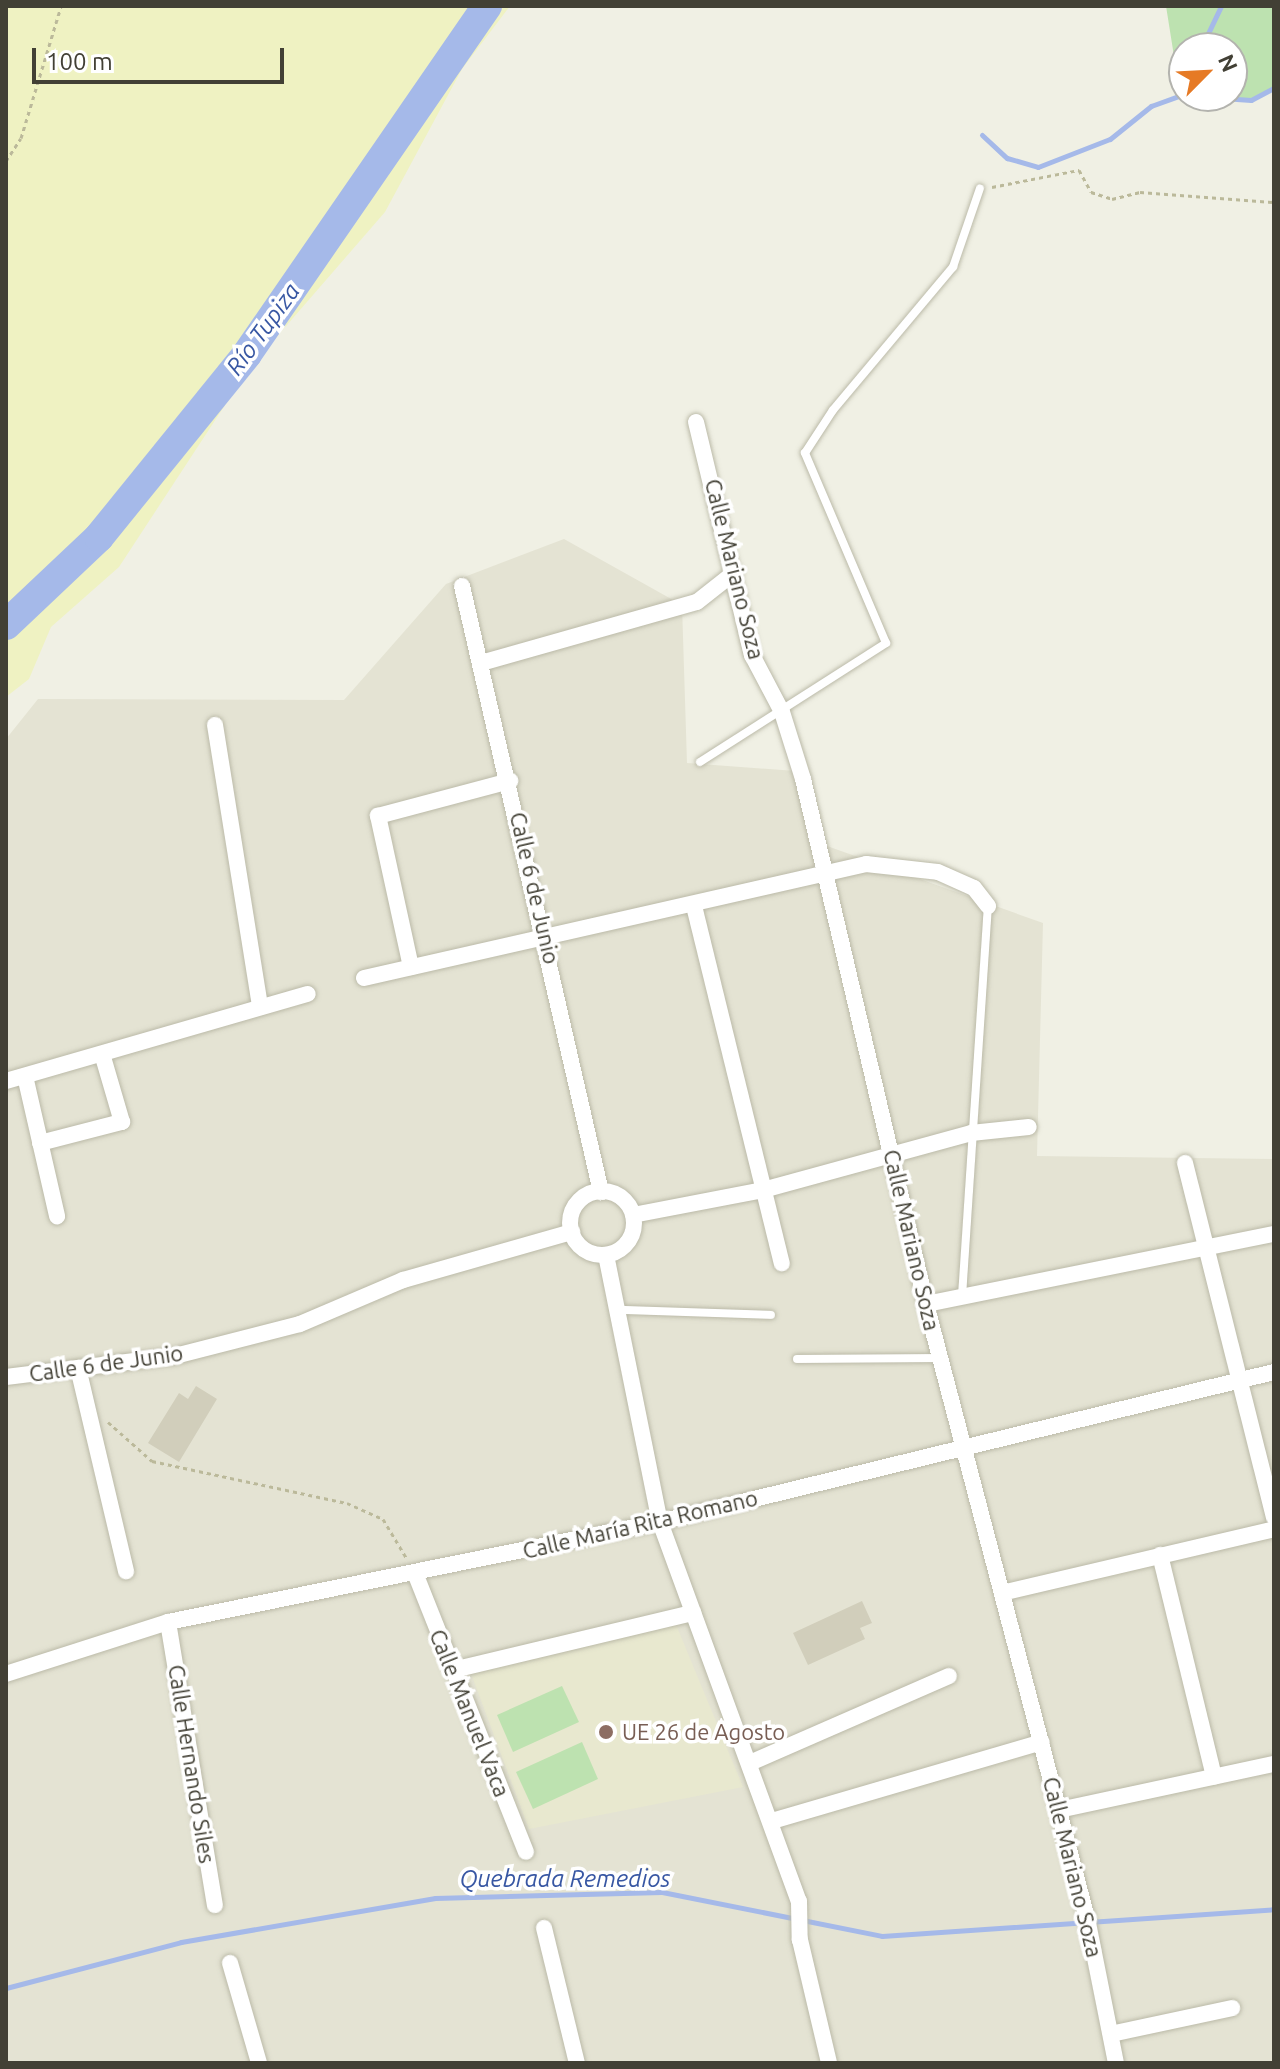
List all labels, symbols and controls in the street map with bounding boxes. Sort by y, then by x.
scale bar [36,32,288,82]
north arrow [1168,32,1248,112]
text: 100 m [46,48,113,75]
text: N [1214,50,1243,75]
water label: Río Tupiza [220,277,306,381]
street label: Calle Mariano Soza [700,476,770,662]
street label: Calle 6 de Junio [505,809,565,967]
street label: Calle Mariano Soza [878,1147,946,1333]
street label: Calle 6 de Junio [27,1339,185,1387]
street label: Calle María Rita Romano [520,1484,760,1564]
street label: Calle Manuel Vaca [424,1625,516,1801]
street label: Calle Hernando Siles [163,1663,221,1865]
place label: UE 26 de Agosto [622,1719,785,1745]
marker: UE 26 de Agosto [597,1723,615,1741]
street label: Calle Mariano Soza [1038,1774,1108,1960]
water label: Quebrada Remedios [459,1865,671,1893]

